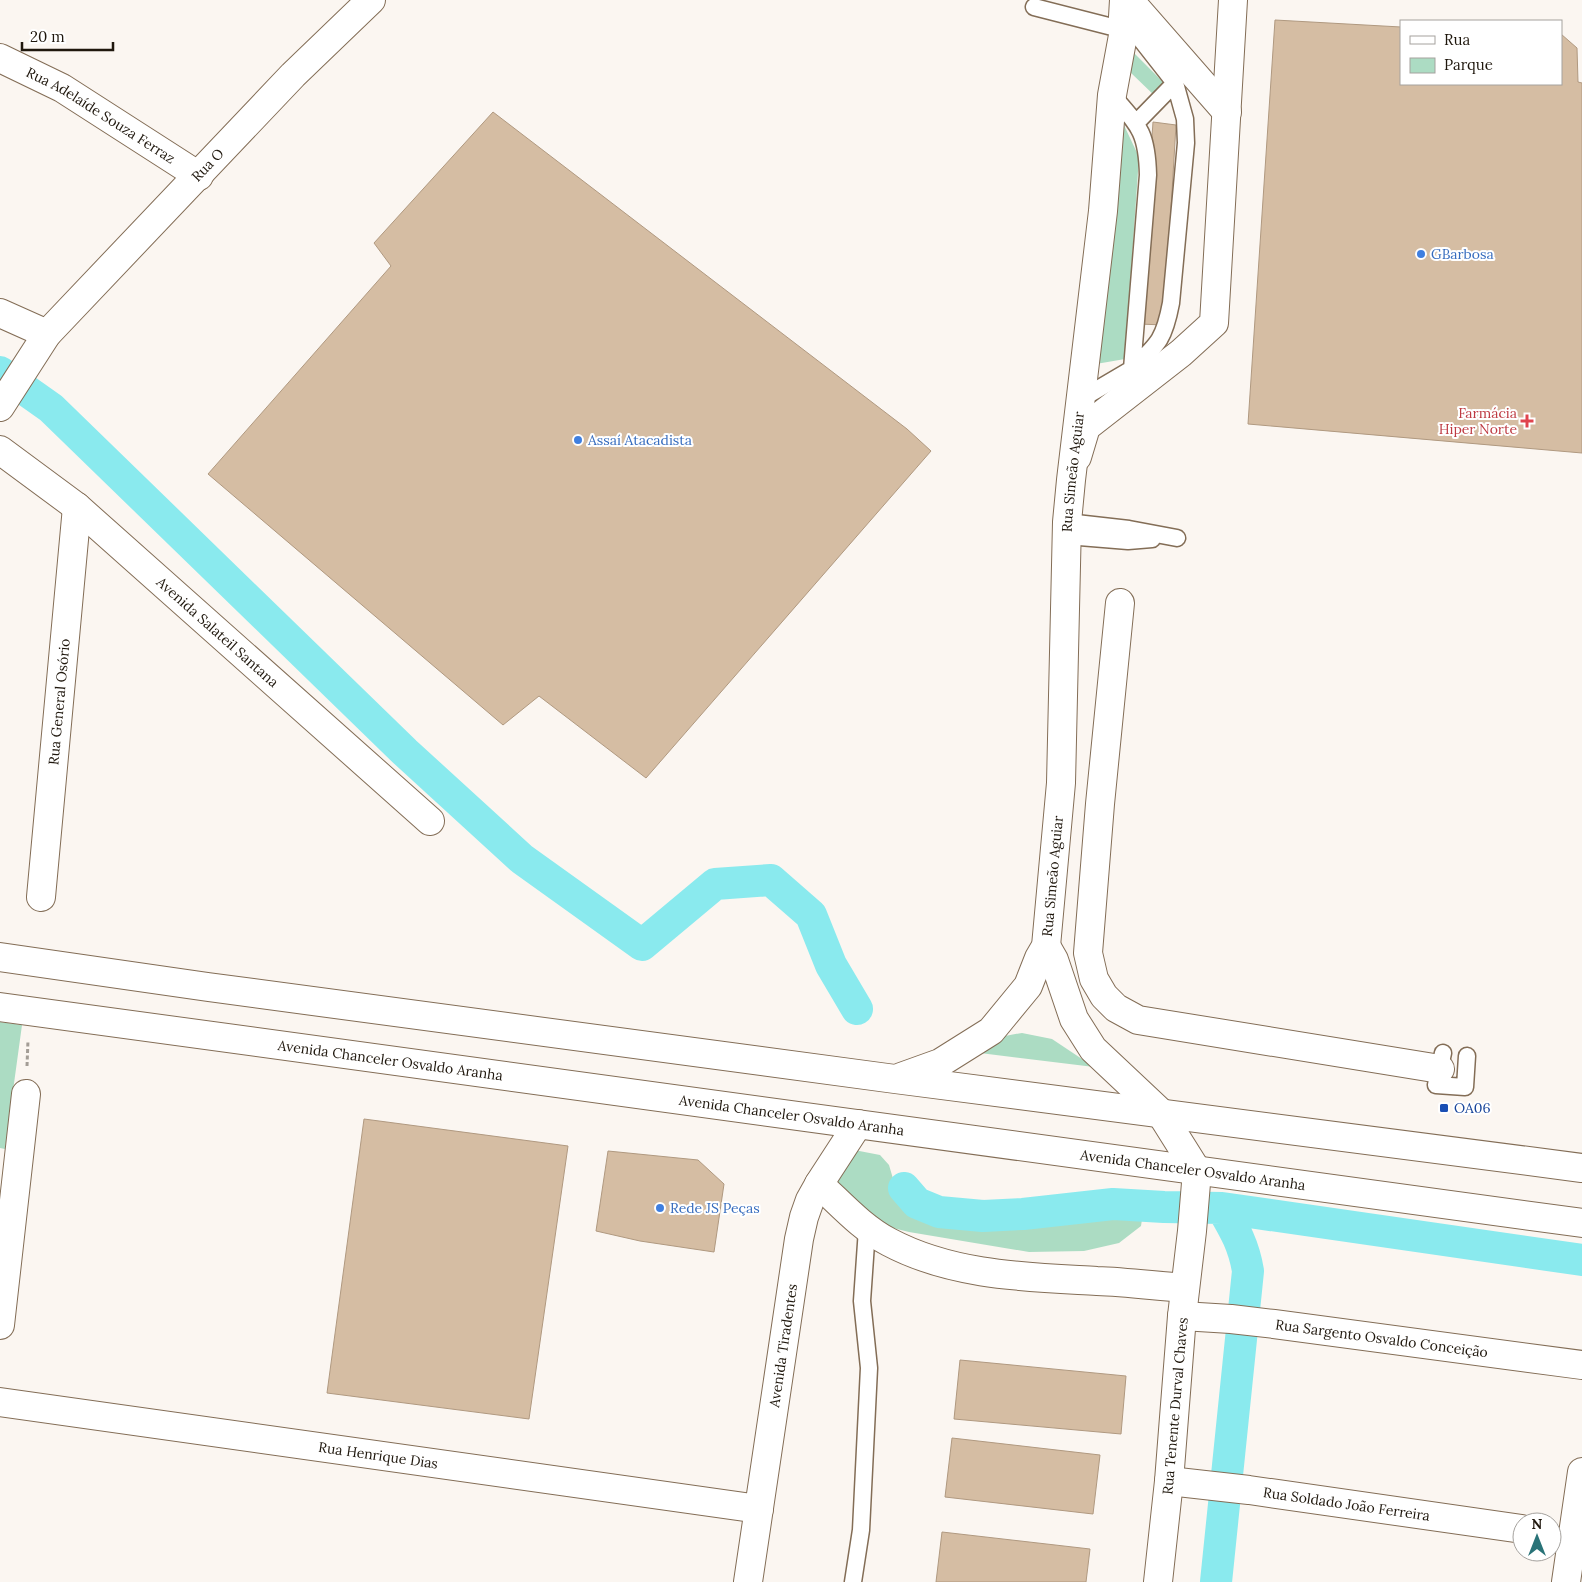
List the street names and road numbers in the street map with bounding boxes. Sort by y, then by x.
street label: Rua Adelaíde Souza Ferraz [23,63,179,167]
street label: Rua O [188,145,228,185]
street label: Rua Simeão Aguiar [1058,411,1088,532]
street label: Avenida Salateil Santana [152,572,282,691]
street label: Rua General Osório [44,638,74,766]
street label: Rua Simeão Aguiar [1038,815,1067,937]
street label: Avenida Chanceler Osvaldo Aranha [276,1036,504,1085]
street label: Avenida Chanceler Osvaldo Aranha [677,1091,905,1139]
street label: Avenida Chanceler Osvaldo Aranha [1078,1145,1307,1194]
street label: Avenida Tiradentes [765,1283,801,1410]
street label: Rua Sargento Osvaldo Conceição [1274,1315,1489,1361]
street label: Rua Tenente Durval Chaves [1158,1317,1192,1495]
street label: Rua Henrique Dias [317,1438,439,1473]
street label: Rua Soldado João Ferreira [1262,1483,1431,1525]

